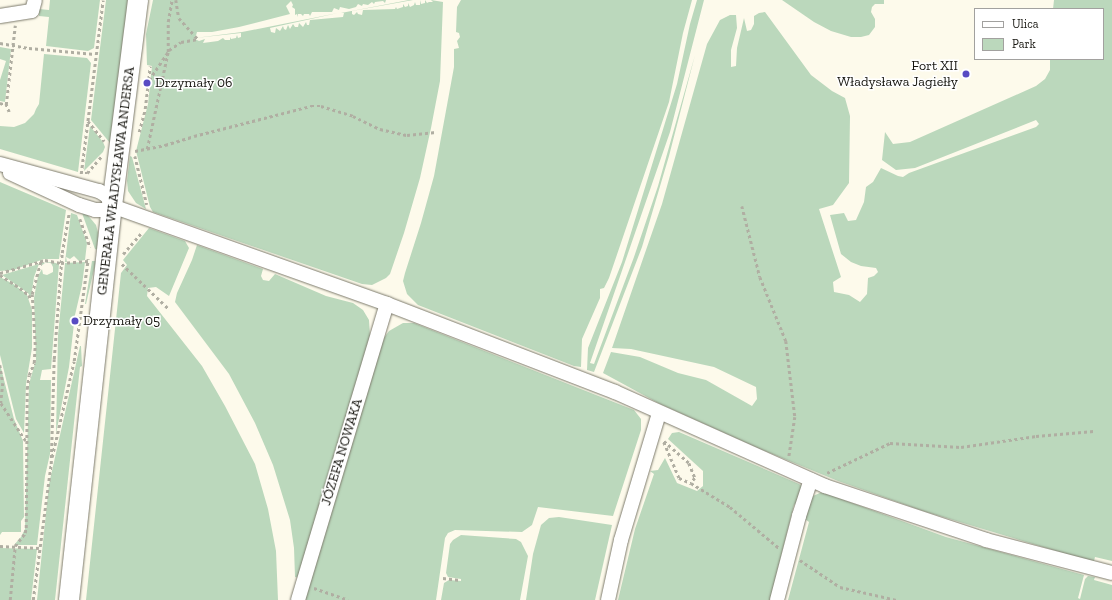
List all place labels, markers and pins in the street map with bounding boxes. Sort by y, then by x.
place label: Fort XII Władysława Jagiełły [837,58,958,90]
marker: Fort XII Władysława Jagiełły [961,69,971,79]
place label: Drzymały 06 [155,75,233,91]
marker: Drzymały 06 [142,78,152,88]
place label: Drzymały 05 [83,313,160,329]
marker: Drzymały 05 [70,316,80,326]

